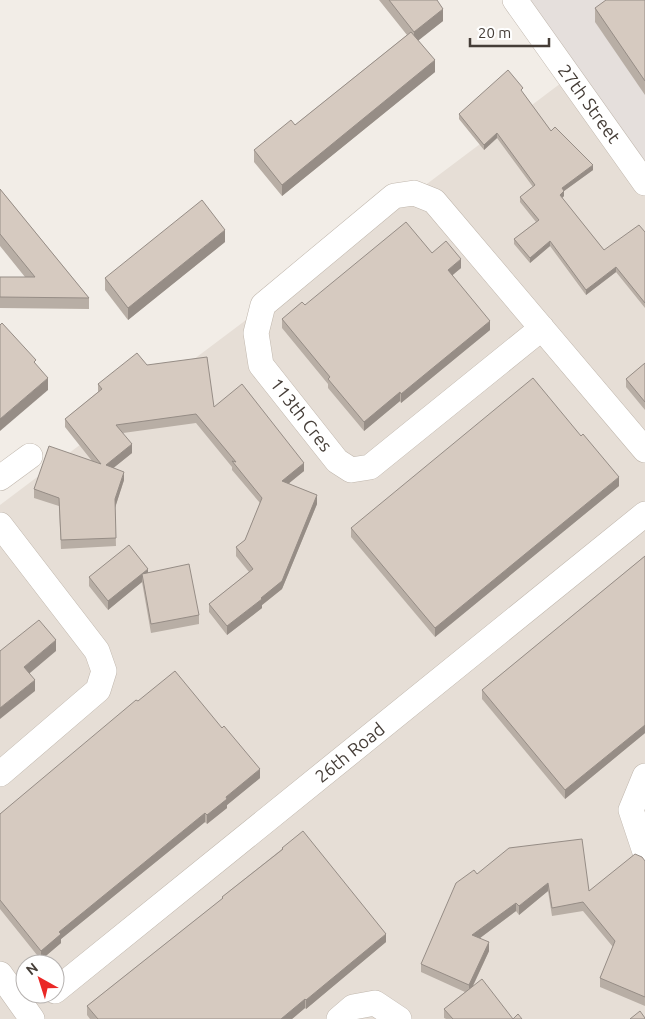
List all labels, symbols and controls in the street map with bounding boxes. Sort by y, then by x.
scale bar [470,15,549,47]
text: 20 m [478,24,511,41]
street label: 27th Street [555,60,625,147]
street label: 113th Cres [267,374,337,455]
street label: 26th Road [311,718,388,786]
north arrow [15,954,65,1004]
text: N [23,959,41,978]

